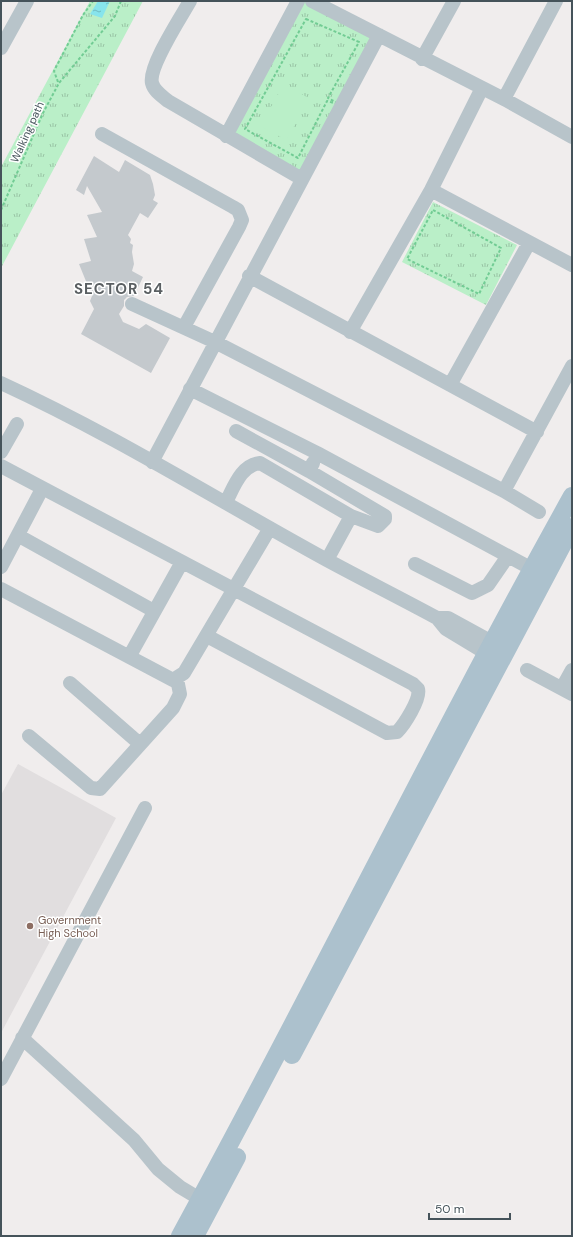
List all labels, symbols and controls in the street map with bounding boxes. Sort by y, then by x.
street label: Walking path [7,99,47,165]
district label: SECTOR 54 [74,279,164,299]
place label: Government High School [38,913,101,940]
marker: Government High School [25,921,35,931]
scale bar [429,1195,510,1221]
text: 50 m [435,1201,464,1217]

